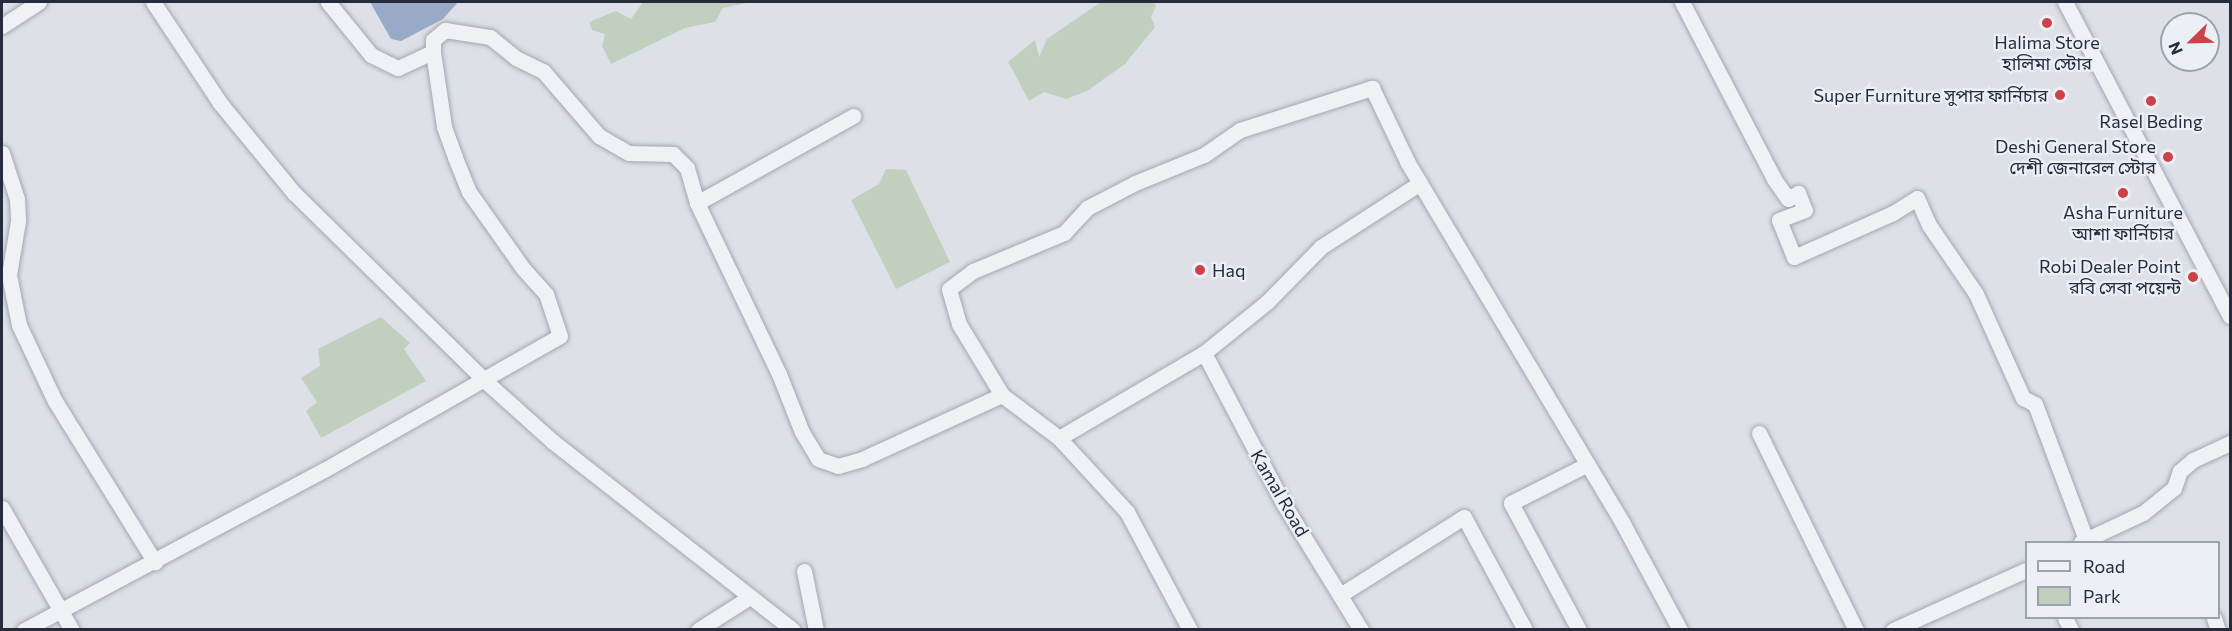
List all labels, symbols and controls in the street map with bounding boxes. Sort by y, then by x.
north arrow [2160,12,2220,72]
marker: Halima Store হালিমা স্টোর [2040,16,2054,30]
place label: Halima Store হালিমা স্টোর [1994,32,2100,74]
text: N [2164,39,2186,58]
place label: Super Furniture সুপার ফার্নিচার [1813,84,2048,106]
marker: Super Furniture সুপার ফার্নিচার [2053,88,2067,102]
marker: Rasel Beding [2144,94,2158,108]
place label: Rasel Beding [2099,110,2203,132]
place label: Deshi General Store দেশী জেনারেল স্টোর [1995,136,2156,178]
marker: Deshi General Store দেশী জেনারেল স্টোর [2161,150,2175,164]
marker: Asha Furniture আশা ফার্নিচার [2116,186,2130,200]
place label: Asha Furniture আশা ফার্নিচার [2063,202,2183,244]
place label: Robi Dealer Point রবি সেবা পয়েন্ট [2039,256,2181,298]
place label: Haq [1212,259,1245,281]
marker: Haq [1193,263,1207,277]
marker: Robi Dealer Point রবি সেবা পয়েন্ট [2186,270,2200,284]
street label: Kamal Road [1246,446,1314,540]
legend [2025,541,2220,619]
text: Road [2083,555,2125,577]
text: Park [2083,585,2121,607]

